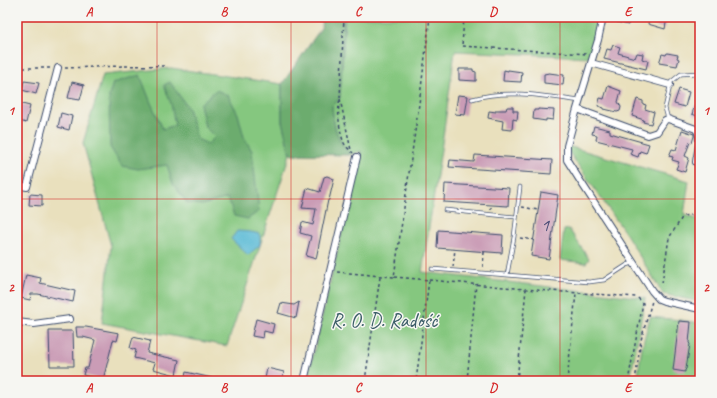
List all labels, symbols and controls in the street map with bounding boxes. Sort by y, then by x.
text: A [86,4,94,20]
text: B [221,4,229,20]
text: C [355,4,363,20]
text: D [489,4,498,20]
text: E [625,4,634,20]
text: 1 [8,103,16,119]
text: 1 [703,103,711,119]
house number: 1 [541,214,550,236]
text: 2 [8,280,15,296]
text: 2 [703,280,710,296]
park label: R. O. D. Radość [331,308,440,333]
text: A [86,380,94,396]
text: B [221,380,229,396]
text: C [355,380,363,396]
text: D [489,380,498,396]
text: E [625,380,634,396]

